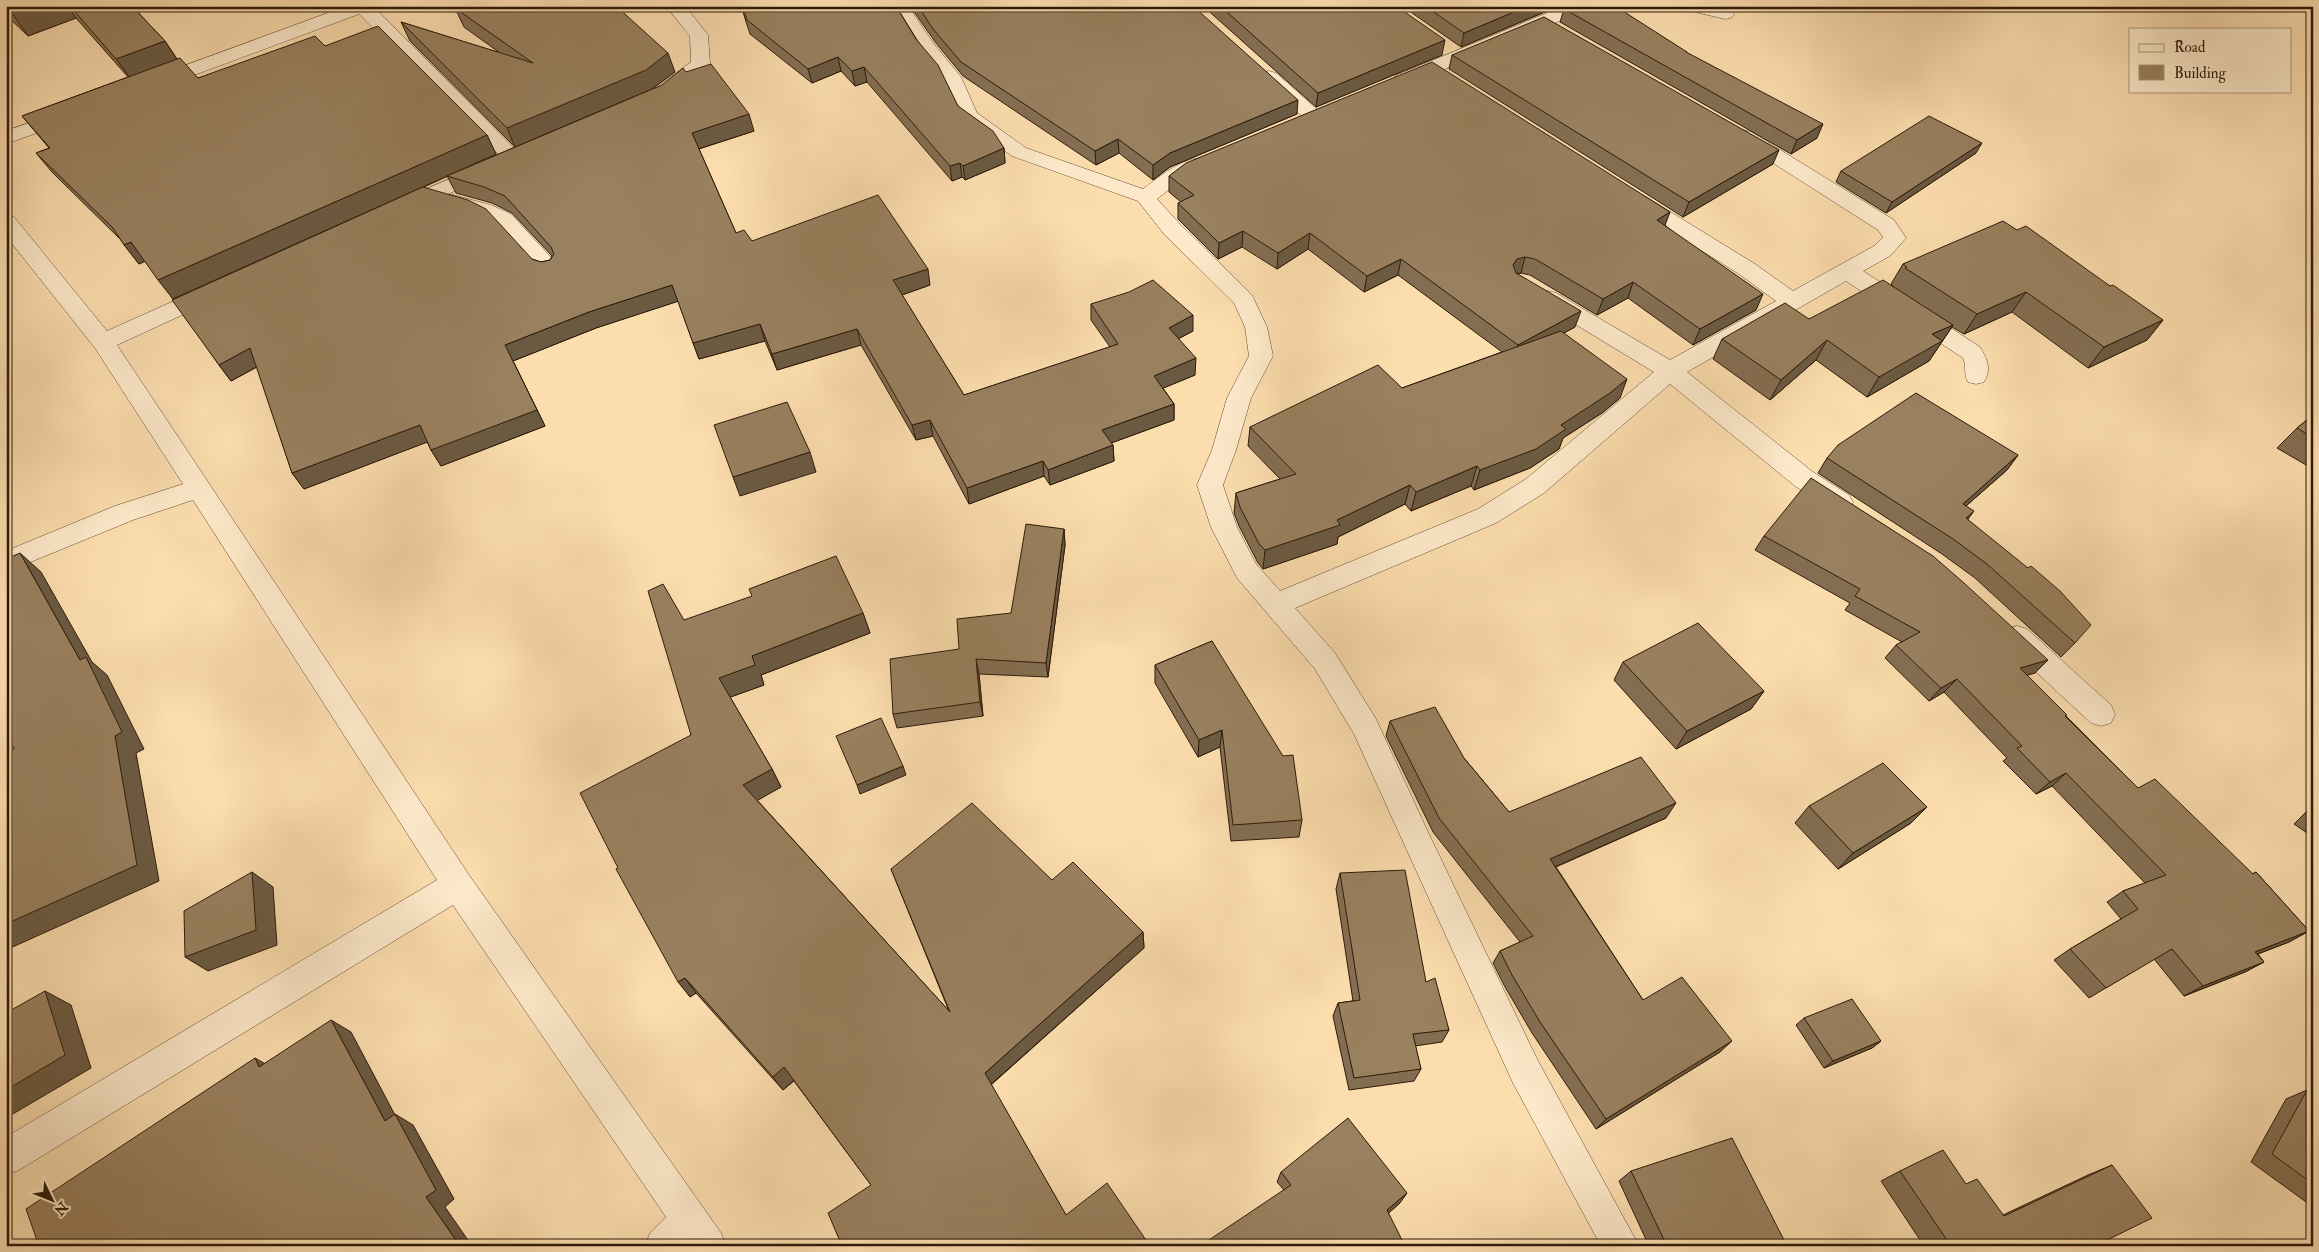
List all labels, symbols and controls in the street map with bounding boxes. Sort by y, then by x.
legend [2129,28,2292,92]
text: Road [2174,38,2206,57]
text: Building [2174,64,2226,83]
north arrow [28,1174,78,1224]
text: N [50,1197,72,1219]

